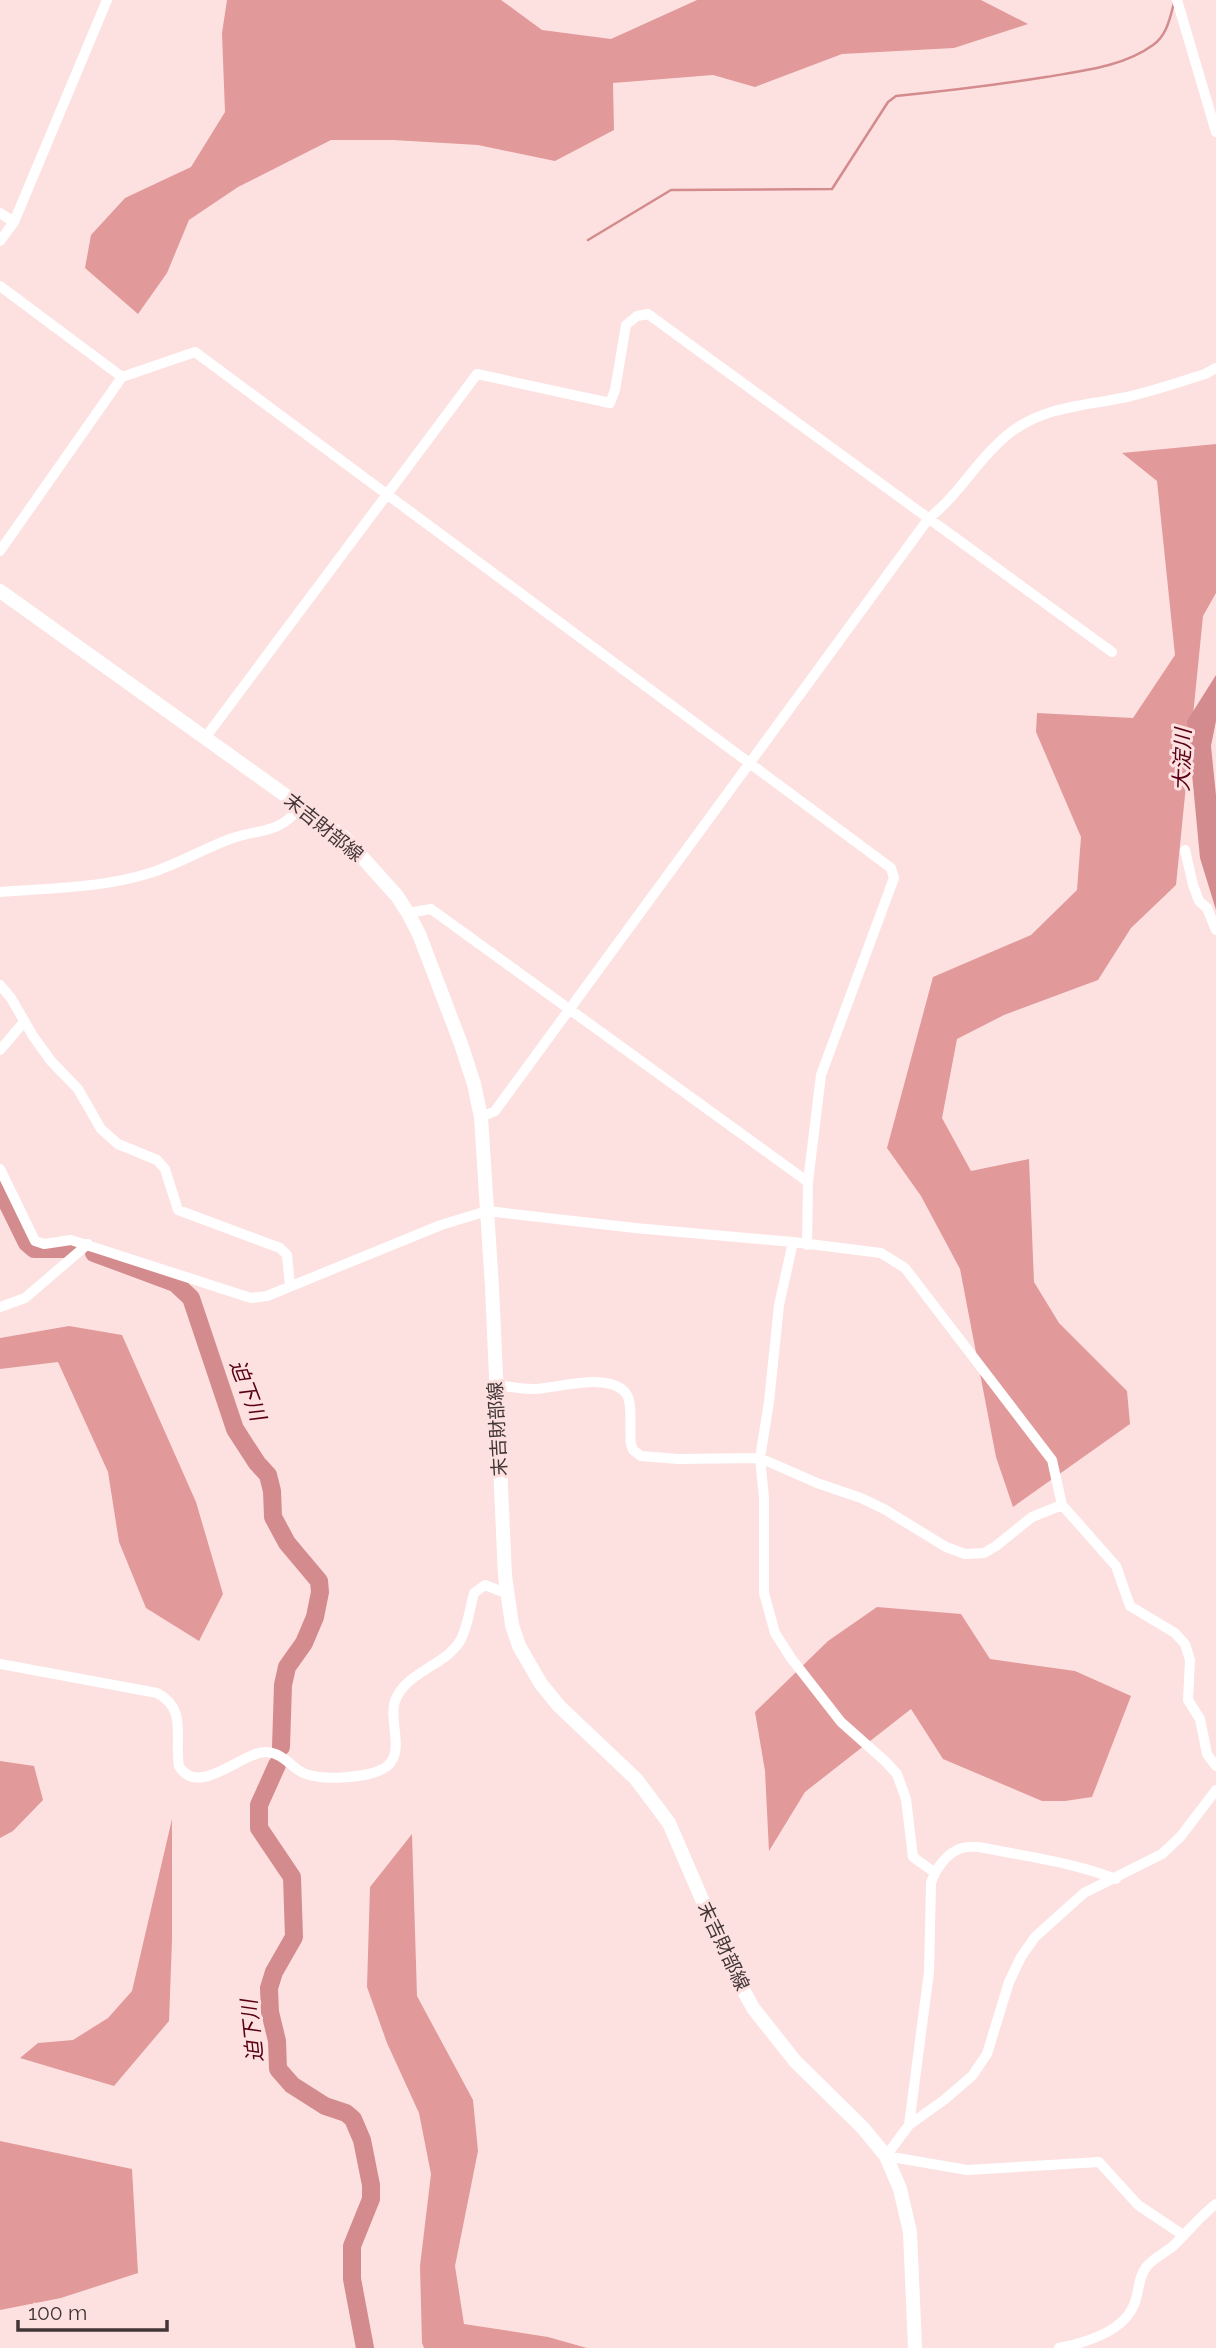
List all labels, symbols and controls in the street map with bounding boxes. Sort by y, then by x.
water label: 大淀川 [1168,726,1196,792]
street label: 末吉財部線 [280,789,368,865]
water label: 迫下川 [225,1356,272,1426]
street label: 末吉財部線 [484,1381,510,1477]
street label: 末吉財部線 [694,1898,754,1994]
water label: 迫下川 [236,1996,268,2064]
scale bar [18,2288,166,2332]
text: 100 m [28,2300,87,2325]

